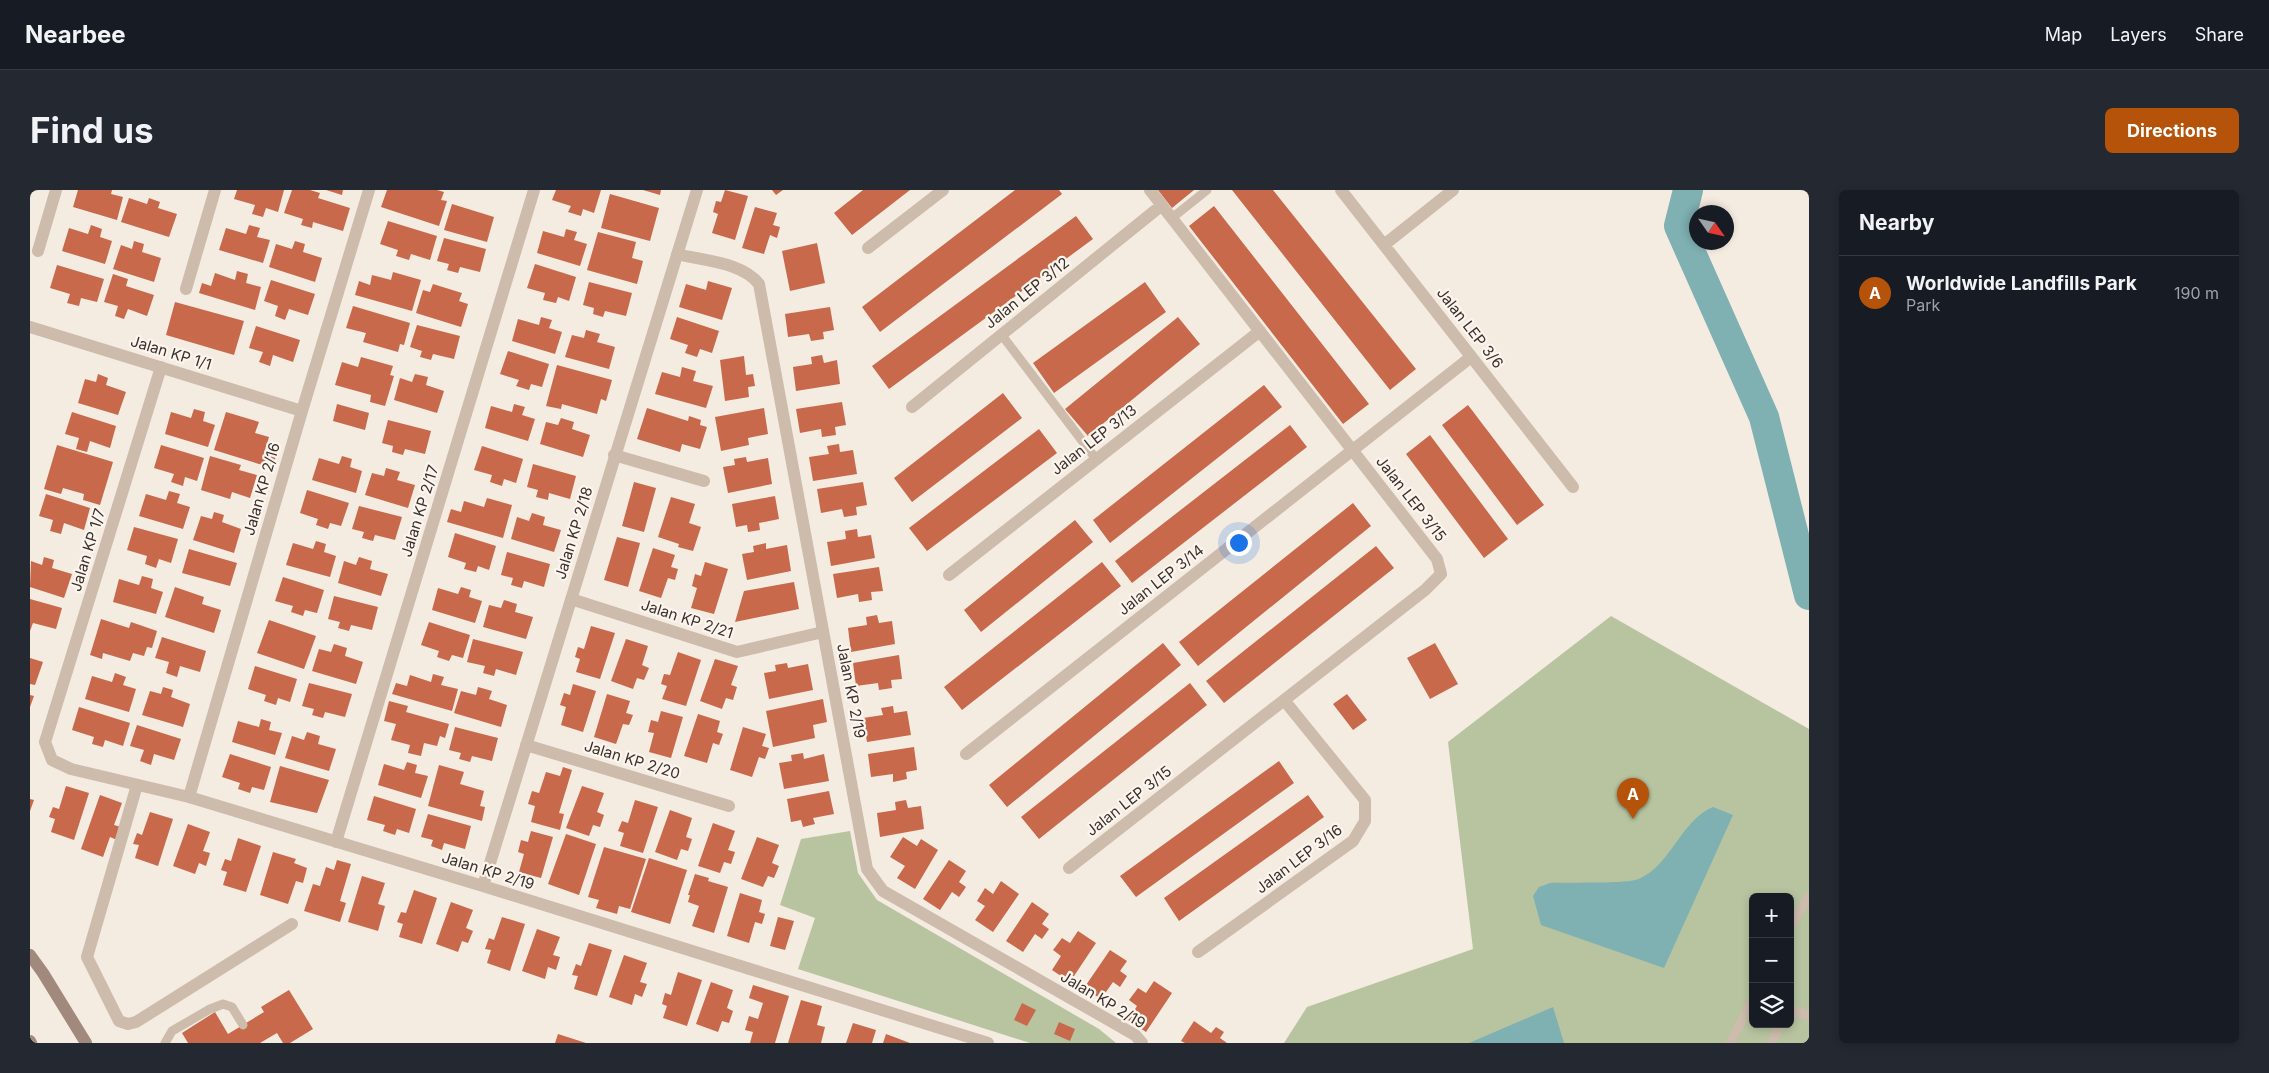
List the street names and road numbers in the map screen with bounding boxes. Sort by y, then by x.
street label: Jalan LEP 3/12 [981,253,1073,333]
street label: Jalan LEP 3/6 [1433,283,1508,372]
street label: Jalan KP 1/1 [128,331,214,374]
street label: Jalan LEP 3/13 [1047,400,1140,479]
street label: Jalan KP 2/16 [239,440,284,538]
street label: Jalan LEP 3/15 [1372,452,1451,545]
street label: Jalan KP 2/17 [397,463,443,559]
street label: Jalan KP 2/18 [550,484,597,582]
street label: Jalan KP 1/7 [66,506,109,594]
street label: Jalan LEP 3/14 [1114,540,1207,619]
street label: Jalan KP 2/21 [639,595,736,642]
street label: Jalan KP 2/19 [833,642,870,740]
street label: Jalan KP 2/20 [582,736,682,783]
street label: Jalan LEP 3/15 [1082,761,1175,840]
street label: Jalan LEP 3/16 [1252,820,1346,897]
street label: Jalan KP 2/19 [439,847,537,894]
street label: Jalan KP 2/19 [1057,967,1149,1032]

